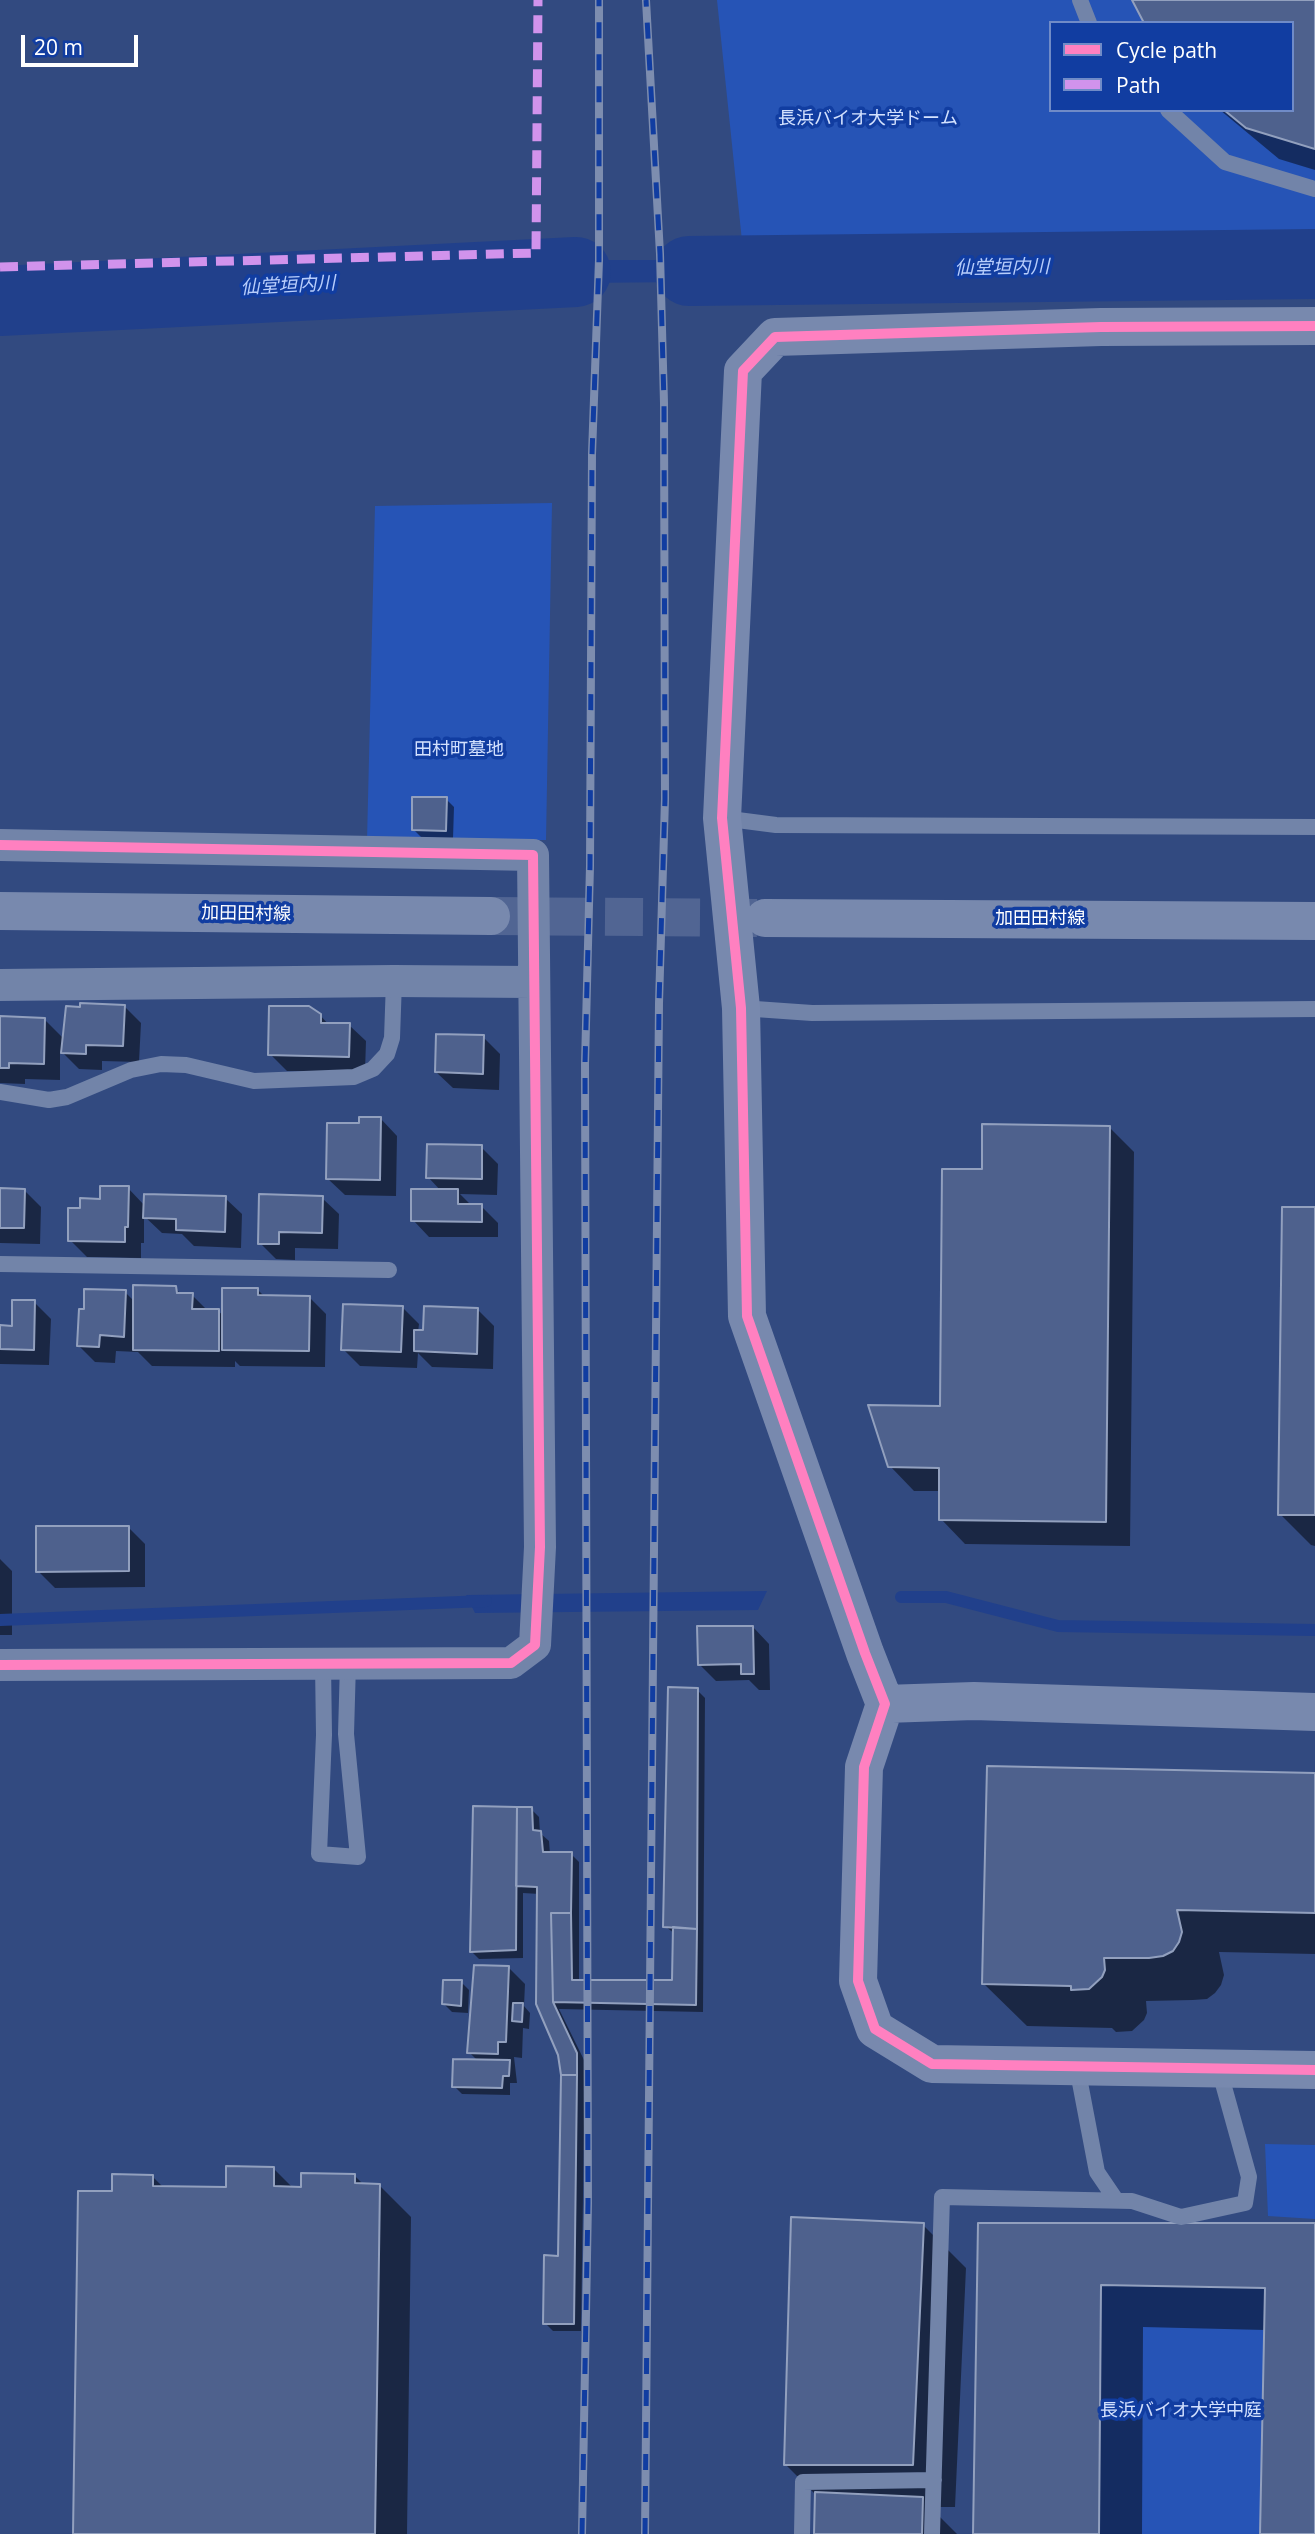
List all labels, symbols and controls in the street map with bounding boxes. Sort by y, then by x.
scale bar [24,21,142,65]
legend [1049,21,1294,112]
text: 20 m [34,33,83,61]
text: Cycle path [1116,36,1217,64]
text: Path [1116,71,1161,99]
park label: 長浜バイオ大学ドーム [778,108,958,130]
water label: 仙堂垣内川 [954,256,1050,280]
water label: 仙堂垣内川 [240,272,336,300]
park label: 田村町墓地 [414,739,504,761]
street label: 加田田村線 [201,902,291,926]
street label: 加田田村線 [995,908,1085,930]
park label: 長浜バイオ大学中庭 [1100,2400,1262,2422]

